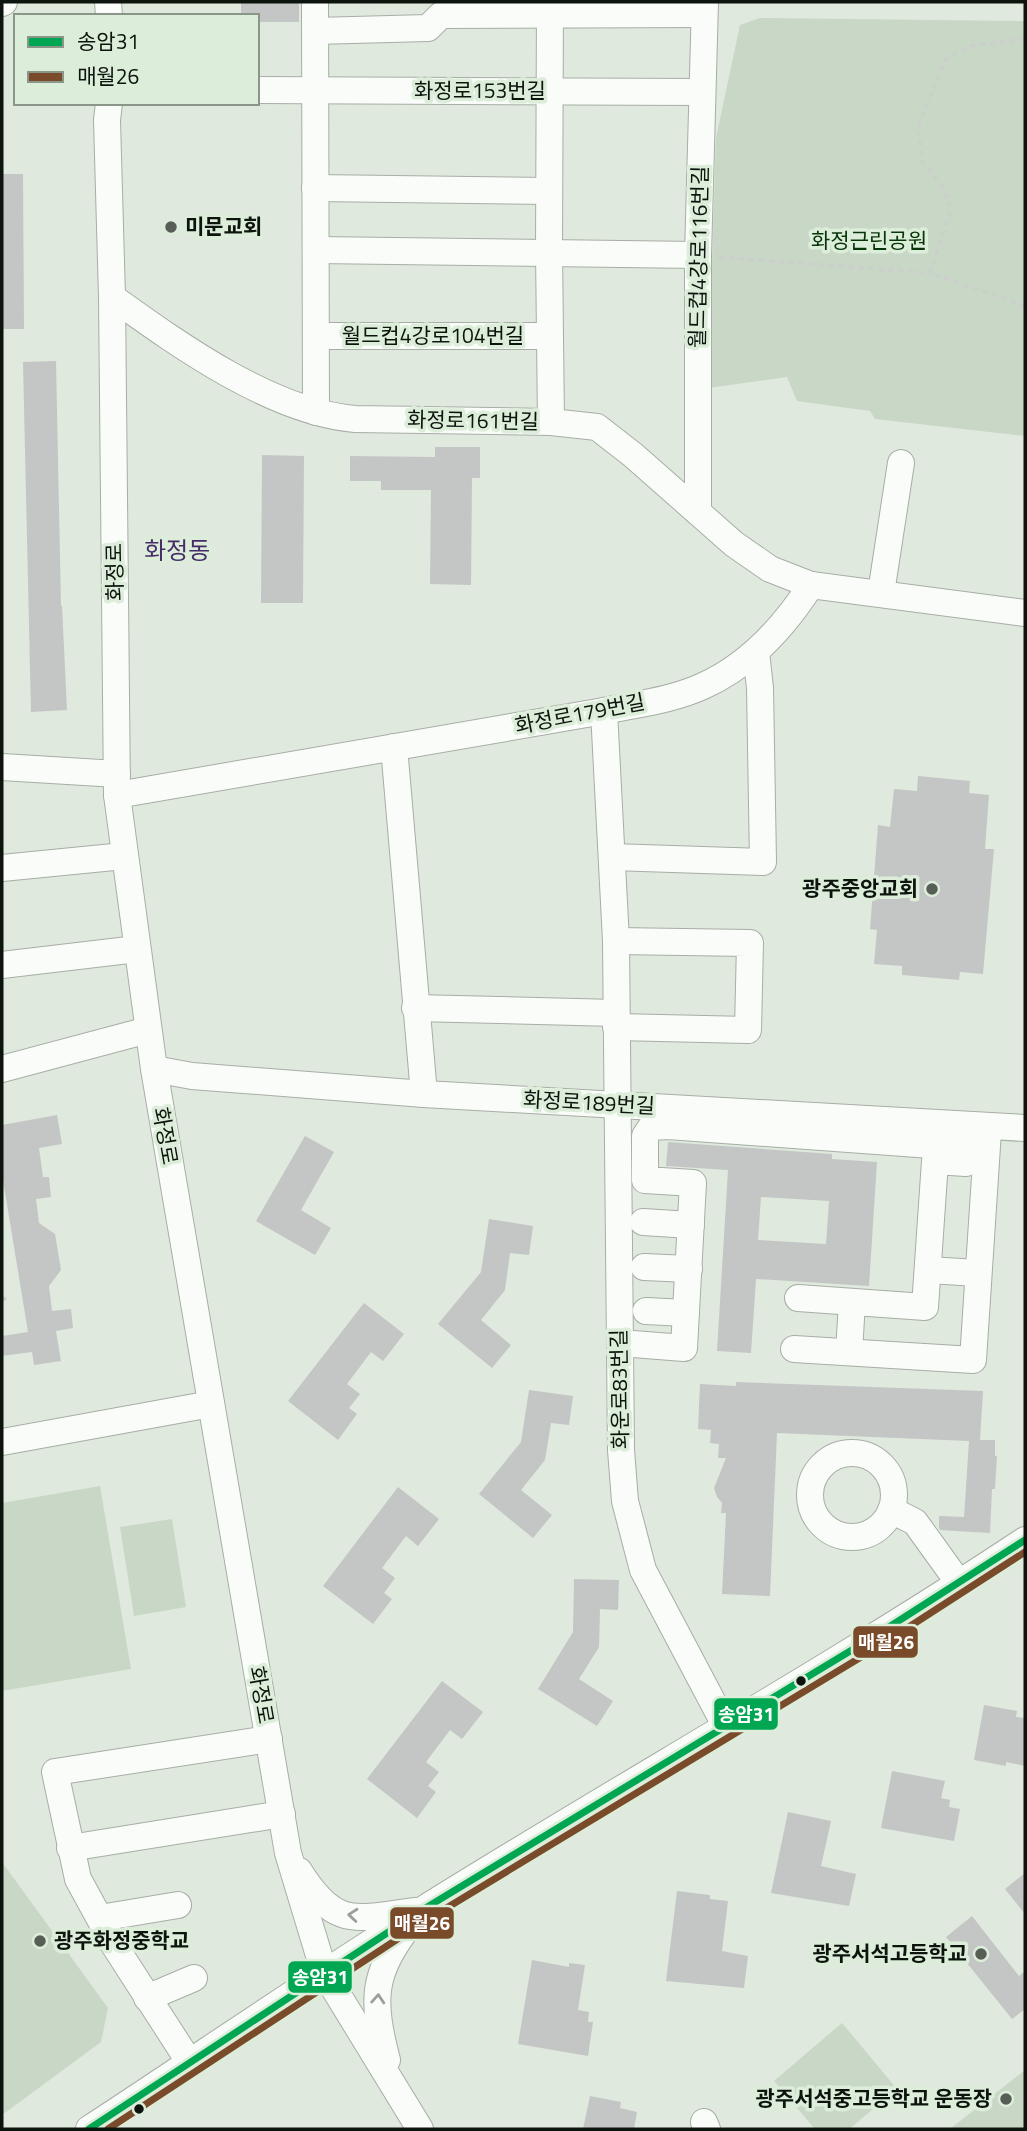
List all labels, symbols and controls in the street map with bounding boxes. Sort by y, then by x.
legend [14,14,259,105]
text: 송암31 [77,25,139,57]
text: 매월26 [77,60,139,92]
street label: 화정로153번길 [414,74,546,106]
street label: 월드컵4강로116번길 [680,166,716,348]
place label: 미문교회 [185,210,262,242]
marker: 미문교회 [163,219,179,235]
park label: 화정근린공원 [811,224,927,256]
street label: 월드컵4강로104번길 [342,319,524,351]
street label: 화정로161번길 [407,403,539,437]
district label: 화정동 [144,532,210,568]
street label: 화정로 [97,543,131,601]
street label: 화정로179번길 [512,685,648,741]
place label: 광주중앙교회 [802,872,918,904]
marker: 광주중앙교회 [924,881,940,897]
street label: 화정로189번길 [522,1083,656,1121]
street label: 화정로 [145,1105,187,1167]
street label: 화운로83번길 [602,1329,636,1449]
line badge: 매월26 [852,1625,919,1659]
text: 매월26 [858,1627,914,1656]
street label: 화정로 [241,1664,283,1726]
unlabelled marker [794,1674,808,1688]
line badge: 송암31 [713,1697,779,1731]
text: 송암31 [718,1699,774,1728]
line badge: 매월26 [389,1906,455,1940]
one-way arrow [347,1908,359,1923]
text: 매월26 [394,1908,450,1937]
place label: 광주화정중학교 [54,1924,189,1956]
marker: 광주화정중학교 [32,1933,48,1949]
place label: 광주서석고등학교 [812,1937,967,1969]
marker: 광주서석고등학교 [973,1946,989,1962]
line badge: 송암31 [287,1960,353,1994]
text: 송암31 [292,1962,348,1991]
one-way arrow [370,1993,385,2004]
place label: 광주서석중고등학교 운동장 [756,2082,992,2114]
marker: 광주서석중고등학교 운동장 [998,2091,1014,2107]
unlabelled marker [132,2102,146,2116]

